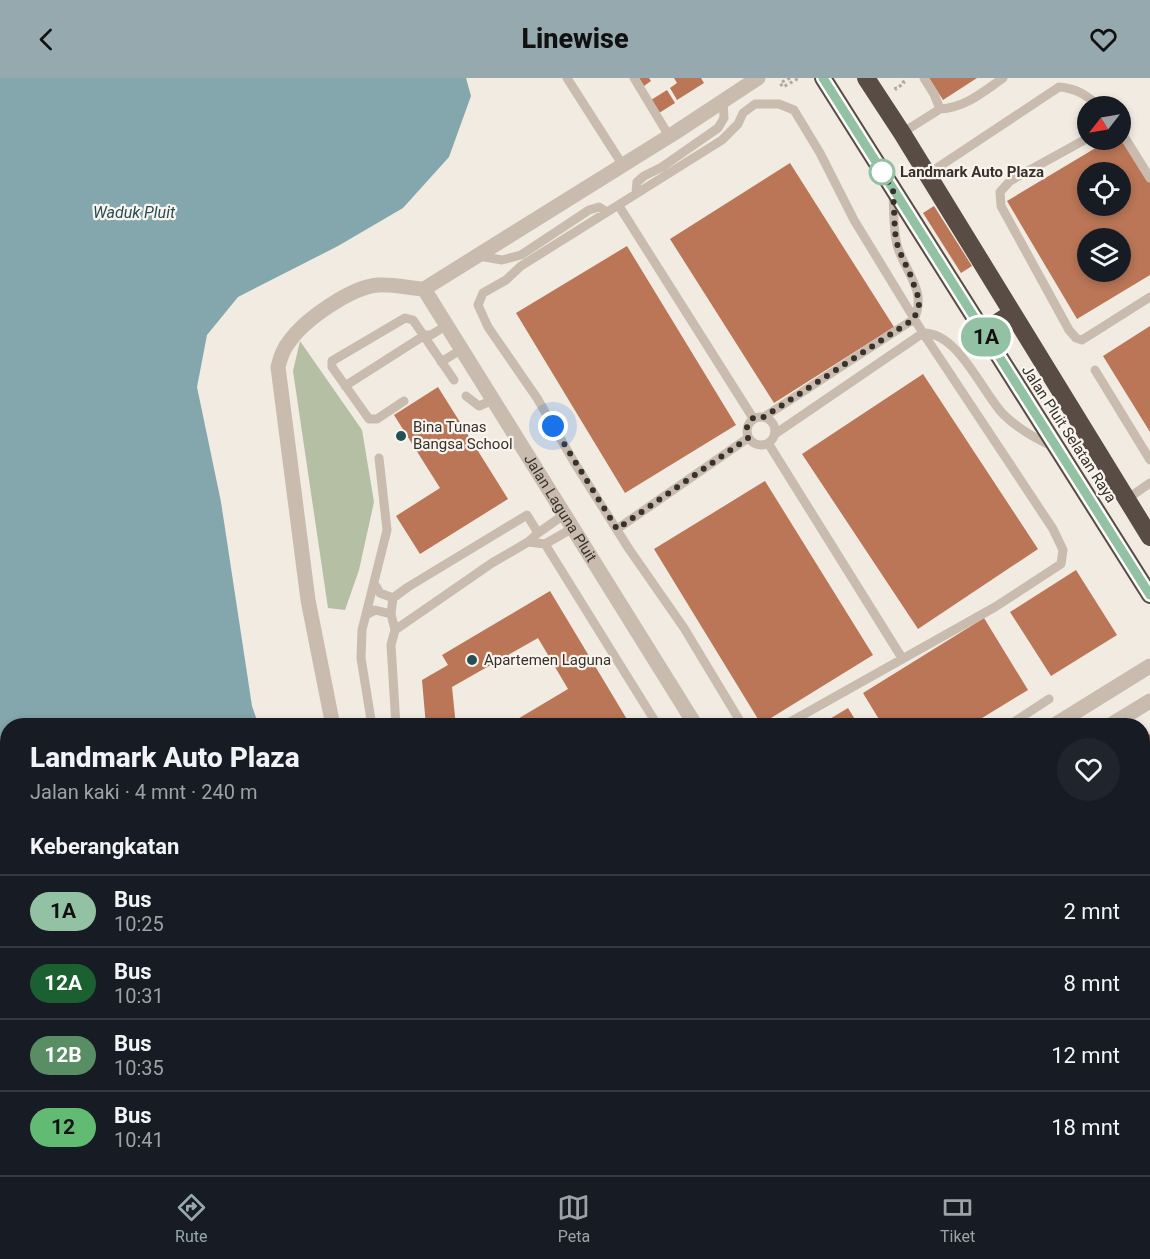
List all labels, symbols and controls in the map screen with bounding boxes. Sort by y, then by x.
icon: back [30,23,63,56]
text: Linewise [521,23,629,55]
icon: heart [1087,23,1120,56]
north arrow [1077,96,1131,150]
map controls [1077,96,1131,282]
marker: Landmark Auto Plaza [869,159,895,185]
button: locate [1077,162,1131,216]
place label: Landmark Auto Plaza [900,163,1044,181]
water label: Waduk Pluit [93,203,176,222]
button: layers [1077,228,1131,282]
line badge: 1A [959,318,1013,356]
text: 1A [973,325,999,349]
street label: Jalan Pluit Selatan Raya [1018,362,1120,506]
your location [538,411,568,441]
place label: Bina Tunas Bangsa School [413,418,513,453]
marker: Bina Tunas Bangsa School [394,429,408,443]
street label: Jalan Laguna Pluit [520,451,601,565]
place label: Apartemen Laguna [484,651,611,669]
marker: Apartemen Laguna [465,653,479,667]
button: heart [1057,738,1120,801]
text: Landmark Auto Plaza [30,741,300,774]
text: Jalan kaki · 4 mnt · 240 m [30,780,258,804]
text: Keberangkatan [30,834,179,859]
text: Bus [114,887,152,912]
text: 1A [50,899,76,923]
text: 2 mnt [1064,899,1120,924]
text: 10:25 [114,912,164,936]
text: Bus [114,959,152,984]
text: 12A [44,971,82,995]
text: 8 mnt [1064,971,1120,996]
text: 10:31 [114,984,164,1008]
text: Bus [114,1031,152,1056]
text: 12B [44,1043,82,1067]
text: 12 mnt [1051,1043,1120,1068]
text: 10:35 [114,1056,164,1080]
text: Bus [114,1103,152,1128]
text: 12 [51,1115,75,1139]
text: 18 mnt [1051,1115,1120,1140]
text: 10:41 [114,1128,164,1152]
tab: Rute [175,1191,208,1246]
tab: Peta [557,1191,590,1246]
tab: Tiket [940,1191,975,1246]

